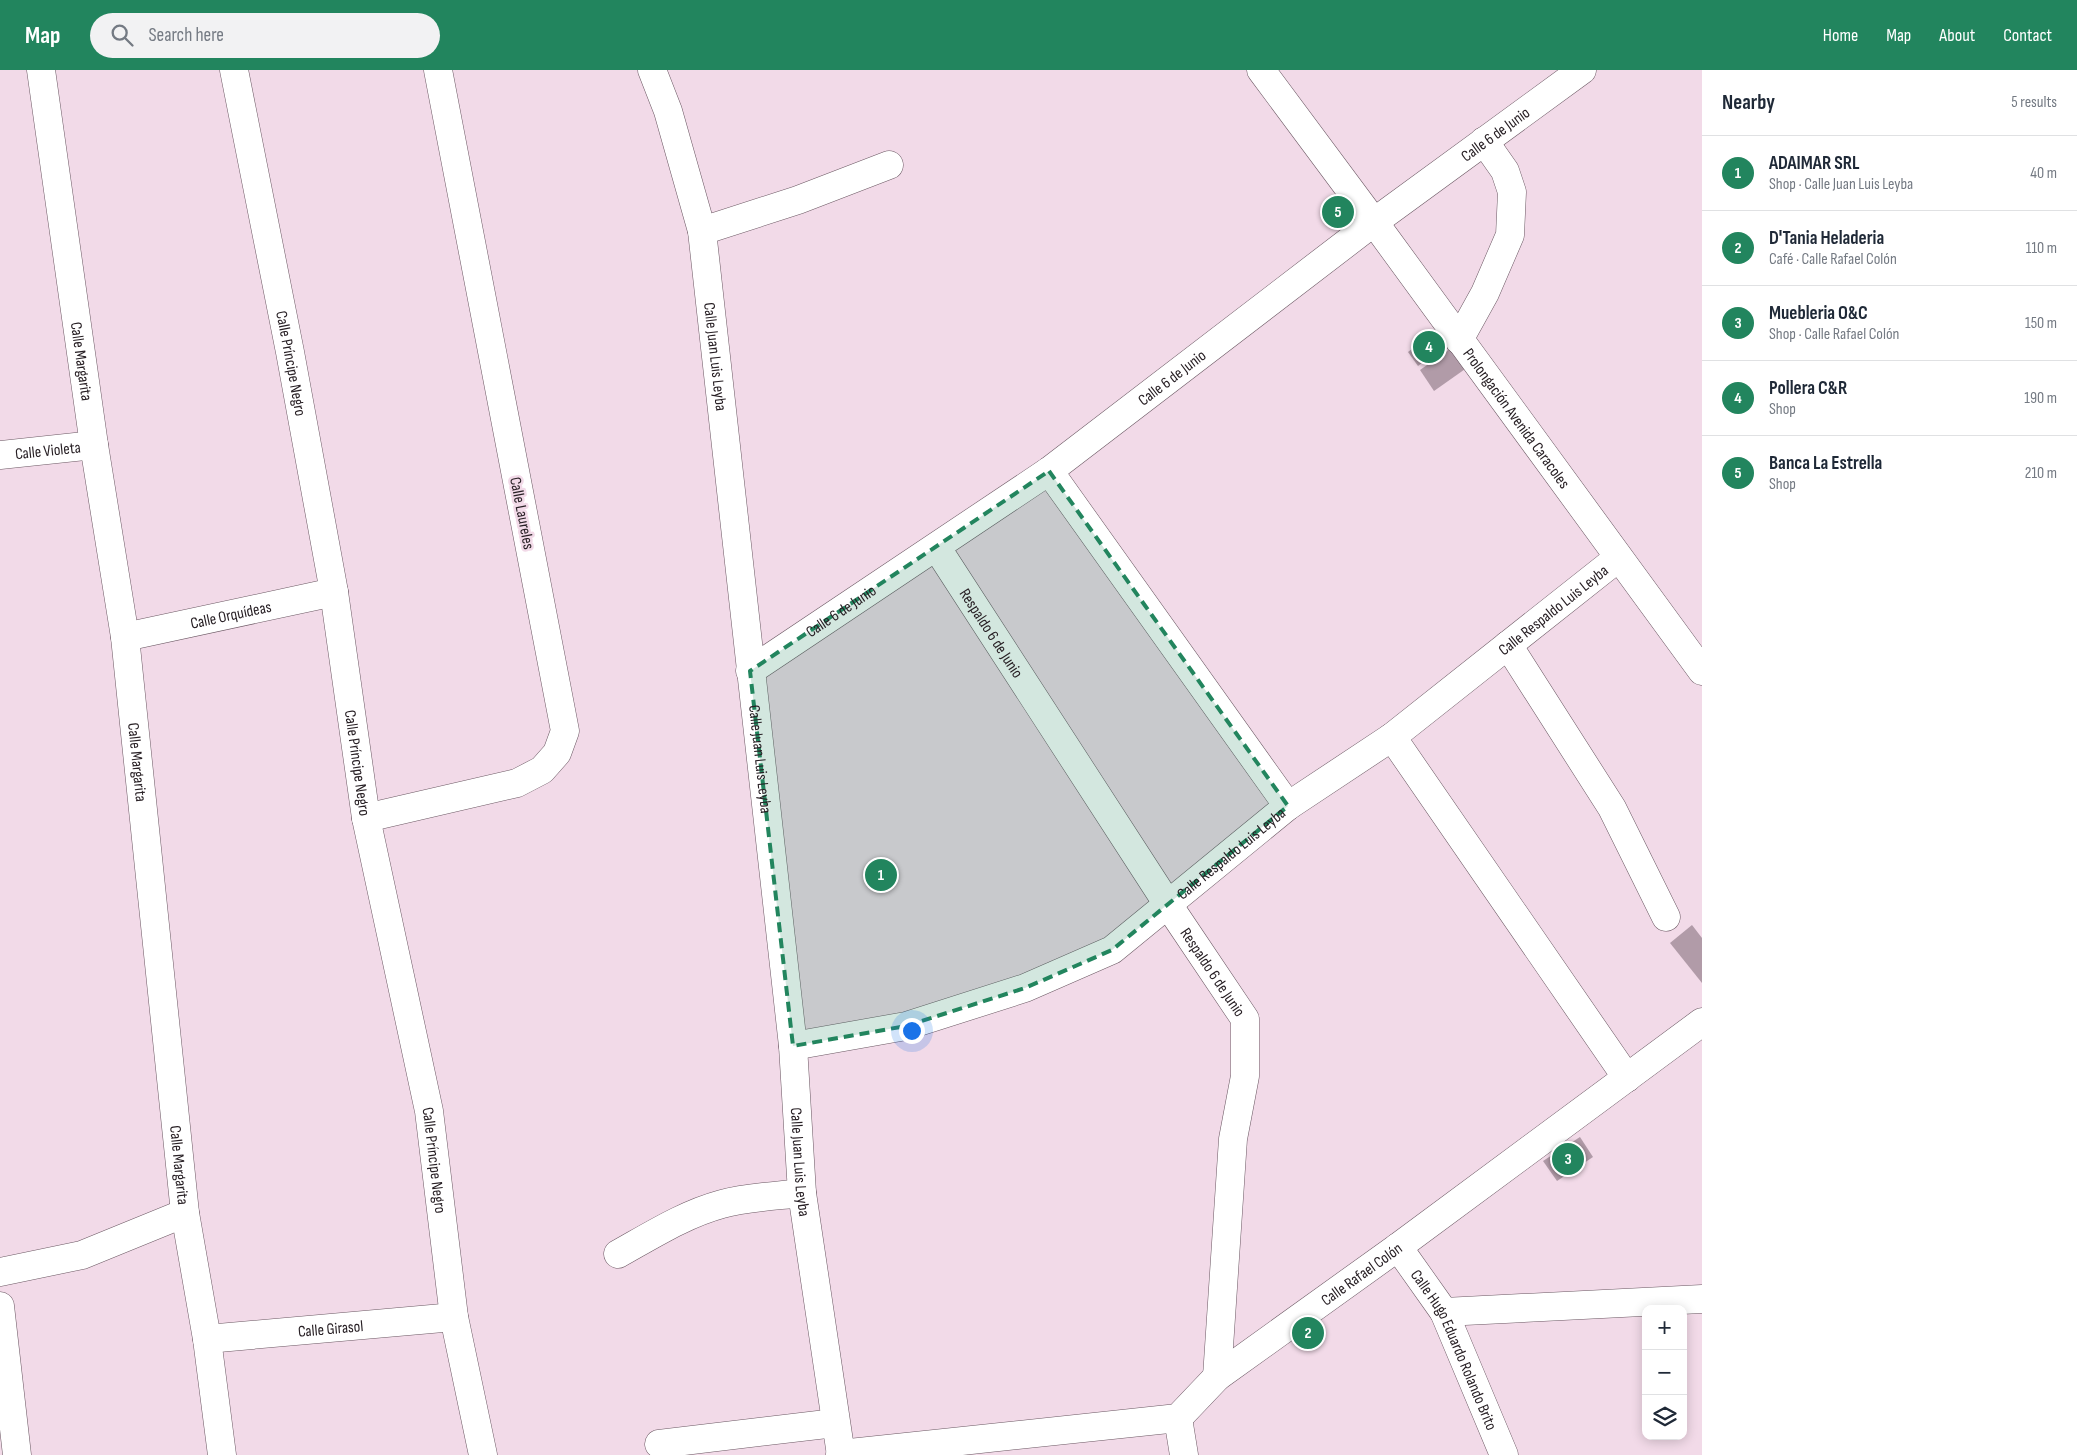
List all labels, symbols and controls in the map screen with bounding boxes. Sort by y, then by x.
search box [90,13,440,58]
text: Map [25,21,60,50]
icon: search [108,21,136,49]
text: Search here [148,24,224,47]
text: Home [1823,25,1858,46]
text: Map [1886,25,1911,46]
text: About [1939,25,1975,46]
text: Contact [2003,25,2052,46]
text: Nearby [1722,90,1775,115]
text: 5 results [2011,93,2057,112]
street label: Calle 6 de Junio [1458,103,1534,166]
text: ADAIMAR SRL [1769,152,1860,175]
text: 1 [1735,164,1741,183]
text: 40 m [2030,164,2057,183]
text: Shop · Calle Juan Luis Leyba [1769,175,1913,194]
pin: 5 [1322,193,1354,231]
text: D'Tania Heladeria [1769,227,1884,250]
text: 2 [1734,239,1742,258]
text: 110 m [2026,239,2057,258]
text: Café · Calle Rafael Colón [1769,250,1897,269]
street label: Calle Juan Luis Leyba [699,301,730,412]
text: Muebleria O&C [1769,302,1868,325]
street label: Calle Príncipe Negro [271,309,310,418]
text: 3 [1734,314,1742,333]
text: 150 m [2025,314,2057,333]
street label: Calle Margarita [66,321,96,402]
text: Shop · Calle Rafael Colón [1769,325,1899,344]
pin: 4 [1413,328,1445,366]
street label: Prolongación Avenida Caracoles [1458,345,1573,493]
street label: Calle 6 de Junio [1135,346,1210,410]
text: Pollera C&R [1769,377,1847,400]
text: 4 [1734,389,1742,408]
text: 190 m [2024,389,2057,408]
text: Shop [1769,400,1796,419]
street label: Calle Violeta [14,438,82,464]
text: Banca La Estrella [1769,452,1882,475]
text: 5 [1734,464,1742,483]
text: 210 m [2025,464,2057,483]
text: Shop [1769,475,1796,494]
street label: Calle Laureles [505,476,538,551]
street label: Calle Respaldo Luis Leyba [1495,562,1612,660]
street label: Calle 6 de Junio [803,581,880,642]
street label: Respaldo 6 de Junio [955,585,1027,682]
street label: Calle Orquídeas [189,598,273,634]
street label: Calle Juan Luis Leyba [744,704,775,814]
street label: Calle Príncipe Negro [340,709,374,817]
street label: Calle Margarita [123,722,150,803]
street label: Calle Respaldo Luis Leyba [1174,804,1290,904]
pin: 1 [865,856,897,894]
street label: Respaldo 6 de Junio [1176,925,1249,1021]
your location [899,1018,925,1044]
street label: Calle Príncipe Negro [417,1106,449,1215]
street label: Calle Juan Luis Leyba [786,1107,813,1218]
street label: Calle Margarita [165,1125,192,1206]
pin: 3 [1552,1140,1584,1178]
street label: Calle Rafael Colón [1318,1239,1406,1310]
street label: Calle Hugo Eduardo Rolando Brito [1406,1266,1500,1433]
map controls [1642,1305,1687,1440]
button: + [1642,1305,1687,1350]
pin: 2 [1292,1314,1324,1352]
street label: Calle Girasol [297,1317,364,1342]
button: − [1642,1350,1687,1395]
button: layers [1642,1395,1687,1440]

